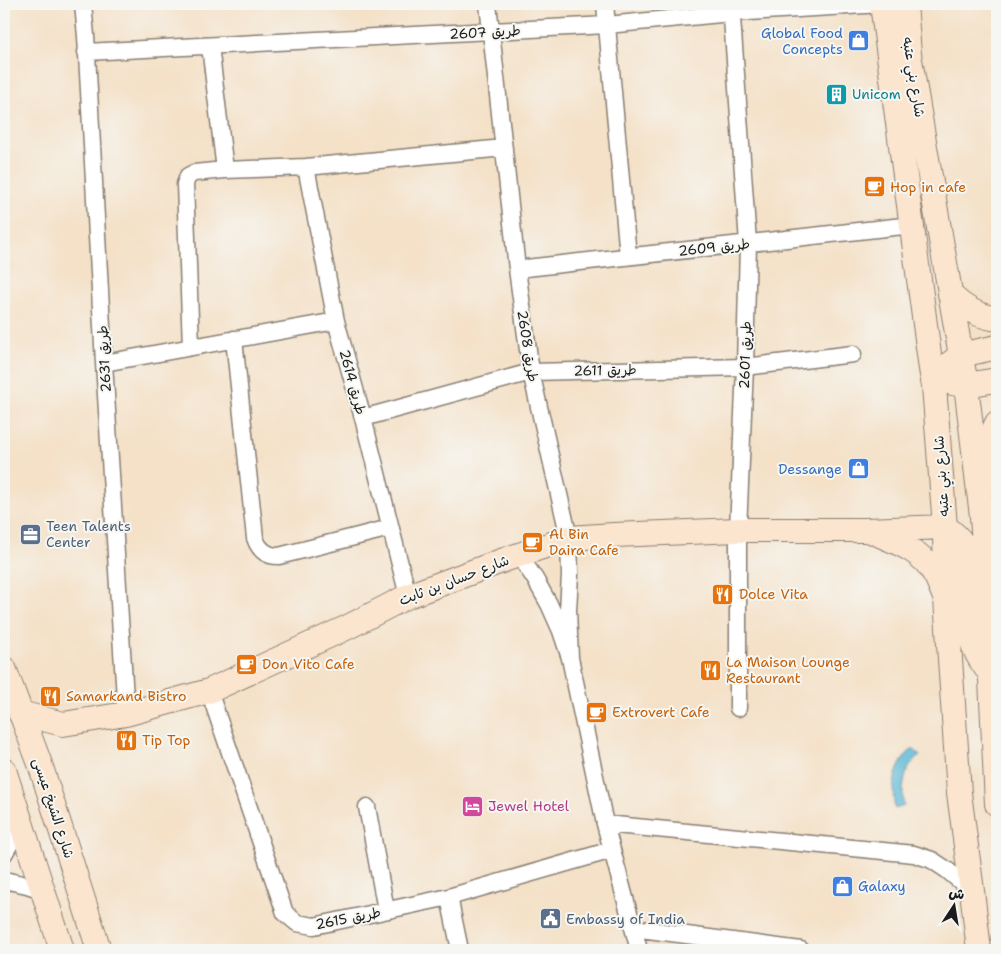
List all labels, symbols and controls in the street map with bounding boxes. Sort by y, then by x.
street label: طريق 2607 [449,21,521,43]
place label: Global Food Concepts [761,24,843,58]
shop icon: Global Food Concepts [847,29,871,53]
street label: شارع بني عتبه [895,35,929,119]
building icon: Unicom [824,82,848,106]
place label: Unicom [852,85,901,103]
cafe icon: Hop in cafe [862,175,886,199]
place label: Hop in cafe [890,178,966,196]
street label: طريق 2609 [677,234,751,260]
street label: طريق 2608 [513,309,543,383]
street label: طريق 2601 [735,321,755,389]
street label: طريق 2631 [93,325,115,393]
street label: طريق 2614 [336,347,370,417]
street label: طريق 2611 [573,360,637,380]
street label: شارع بني عتبه [929,435,957,517]
shop icon: Dessange [846,457,870,481]
place label: Dessange [778,460,842,478]
place label: Teen Talents Center [46,517,131,551]
office icon: Teen Talents Center [18,522,42,546]
place label: Al Bin Daira Cafe [549,525,619,559]
cafe icon: Al Bin Daira Cafe [521,530,545,554]
street label: شارع حسان بن ثابت [396,551,512,610]
restaurant icon: Dolce Vita [711,582,735,606]
place label: Dolce Vita [739,585,808,603]
cafe icon: Don Vito Cafe [234,652,258,676]
place label: La Maison Lounge Restaurant [726,653,850,687]
place label: Don Vito Cafe [262,655,355,673]
restaurant icon: La Maison Lounge Restaurant [698,658,722,682]
restaurant icon: Samarkand Bistro [38,684,62,708]
place label: Samarkand Bistro [66,687,186,705]
cafe icon: Extrovert Cafe [584,700,608,724]
place label: Extrovert Cafe [612,703,710,721]
restaurant icon: Tip Top [114,728,138,752]
place label: Tip Top [142,731,190,749]
street label: شارع الشيخ عيسى [28,756,79,861]
hotel icon: Jewel Hotel [460,794,484,818]
place label: Jewel Hotel [488,797,570,815]
shop icon: Galaxy [830,874,854,898]
place label: Galaxy [858,877,906,895]
north arrow [928,882,978,932]
text: ش [947,883,966,904]
street label: طريق 2615 [314,903,382,933]
public building icon: Embassy of India [538,907,562,931]
place label: Embassy of India [566,910,685,928]

